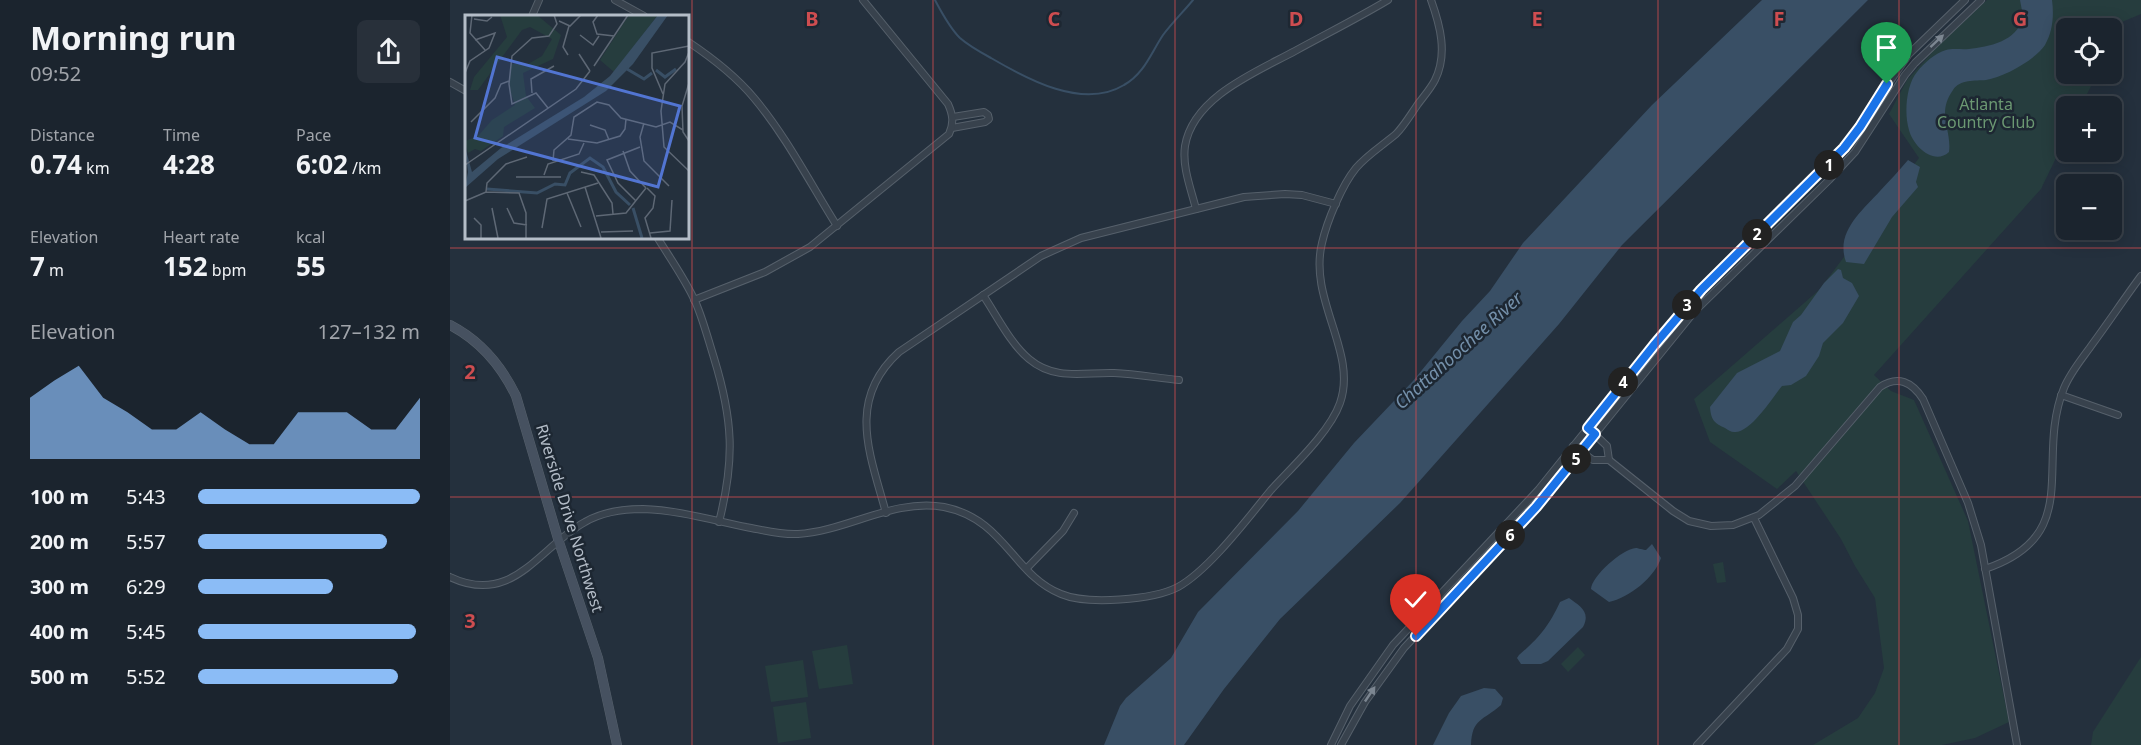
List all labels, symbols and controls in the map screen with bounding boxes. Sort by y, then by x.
text: B [805,5,819,32]
text: C [1048,5,1061,32]
text: D [1289,5,1303,32]
text: E [1531,5,1543,32]
text: F [1774,5,1784,32]
text: G [2013,5,2027,32]
text: Morning run [30,15,236,60]
inset map [465,15,688,238]
map controls [2056,18,2122,240]
button: locate [2056,18,2122,84]
button: share [357,20,420,83]
pin [1861,22,1912,84]
icon: arrive [1870,31,1903,64]
one-way arrow [1929,34,1944,48]
text: 09:52 [30,60,81,87]
park label: Atlanta Country Club [1937,93,2035,133]
button: + [2056,96,2122,162]
text: Distance [30,124,95,146]
text: Time [163,124,200,146]
text: Pace [296,124,331,146]
text: 0.74 [30,146,82,182]
text: 4:28 [163,146,215,182]
text: 6:02 [296,146,348,182]
pin: 1 [1814,150,1844,180]
text: 1 [1824,154,1834,176]
text: km [82,157,110,179]
text: /km [348,157,382,179]
button: − [2056,174,2122,240]
pin: 2 [1742,219,1772,249]
text: 2 [1752,223,1762,245]
text: Elevation [30,226,98,248]
text: Heart rate [163,226,239,248]
text: kcal [296,226,325,248]
text: 7 [30,248,45,284]
text: 152 [163,248,208,284]
text: 55 [296,248,326,284]
text: m [45,259,64,281]
text: bpm [208,259,246,281]
water label: Chattahoochee River [1389,285,1528,414]
pin: 3 [1672,290,1702,320]
text: 3 [1682,294,1692,316]
text: Elevation [30,318,115,345]
text: 127–132 m [317,318,420,345]
text: 2 [464,358,476,385]
pin: 4 [1608,367,1638,397]
text: 4 [1618,371,1628,393]
street label: Riverside Drive Northwest [531,421,609,615]
pin: 5 [1561,444,1591,474]
text: 5 [1571,448,1581,470]
text: 100 m [30,483,89,510]
text: 5:43 [126,483,166,510]
pin: 6 [1495,520,1525,550]
text: 6 [1505,524,1515,546]
text: 200 m [30,528,89,555]
text: 5:57 [126,528,166,555]
text: 300 m [30,573,89,600]
text: 6:29 [126,573,166,600]
pin [1390,574,1441,636]
icon: check [1399,583,1432,616]
text: 3 [464,607,476,634]
text: 400 m [30,618,89,645]
text: 5:45 [126,618,166,645]
text: 500 m [30,663,89,690]
text: 5:52 [126,663,166,690]
one-way arrow [1364,687,1376,703]

